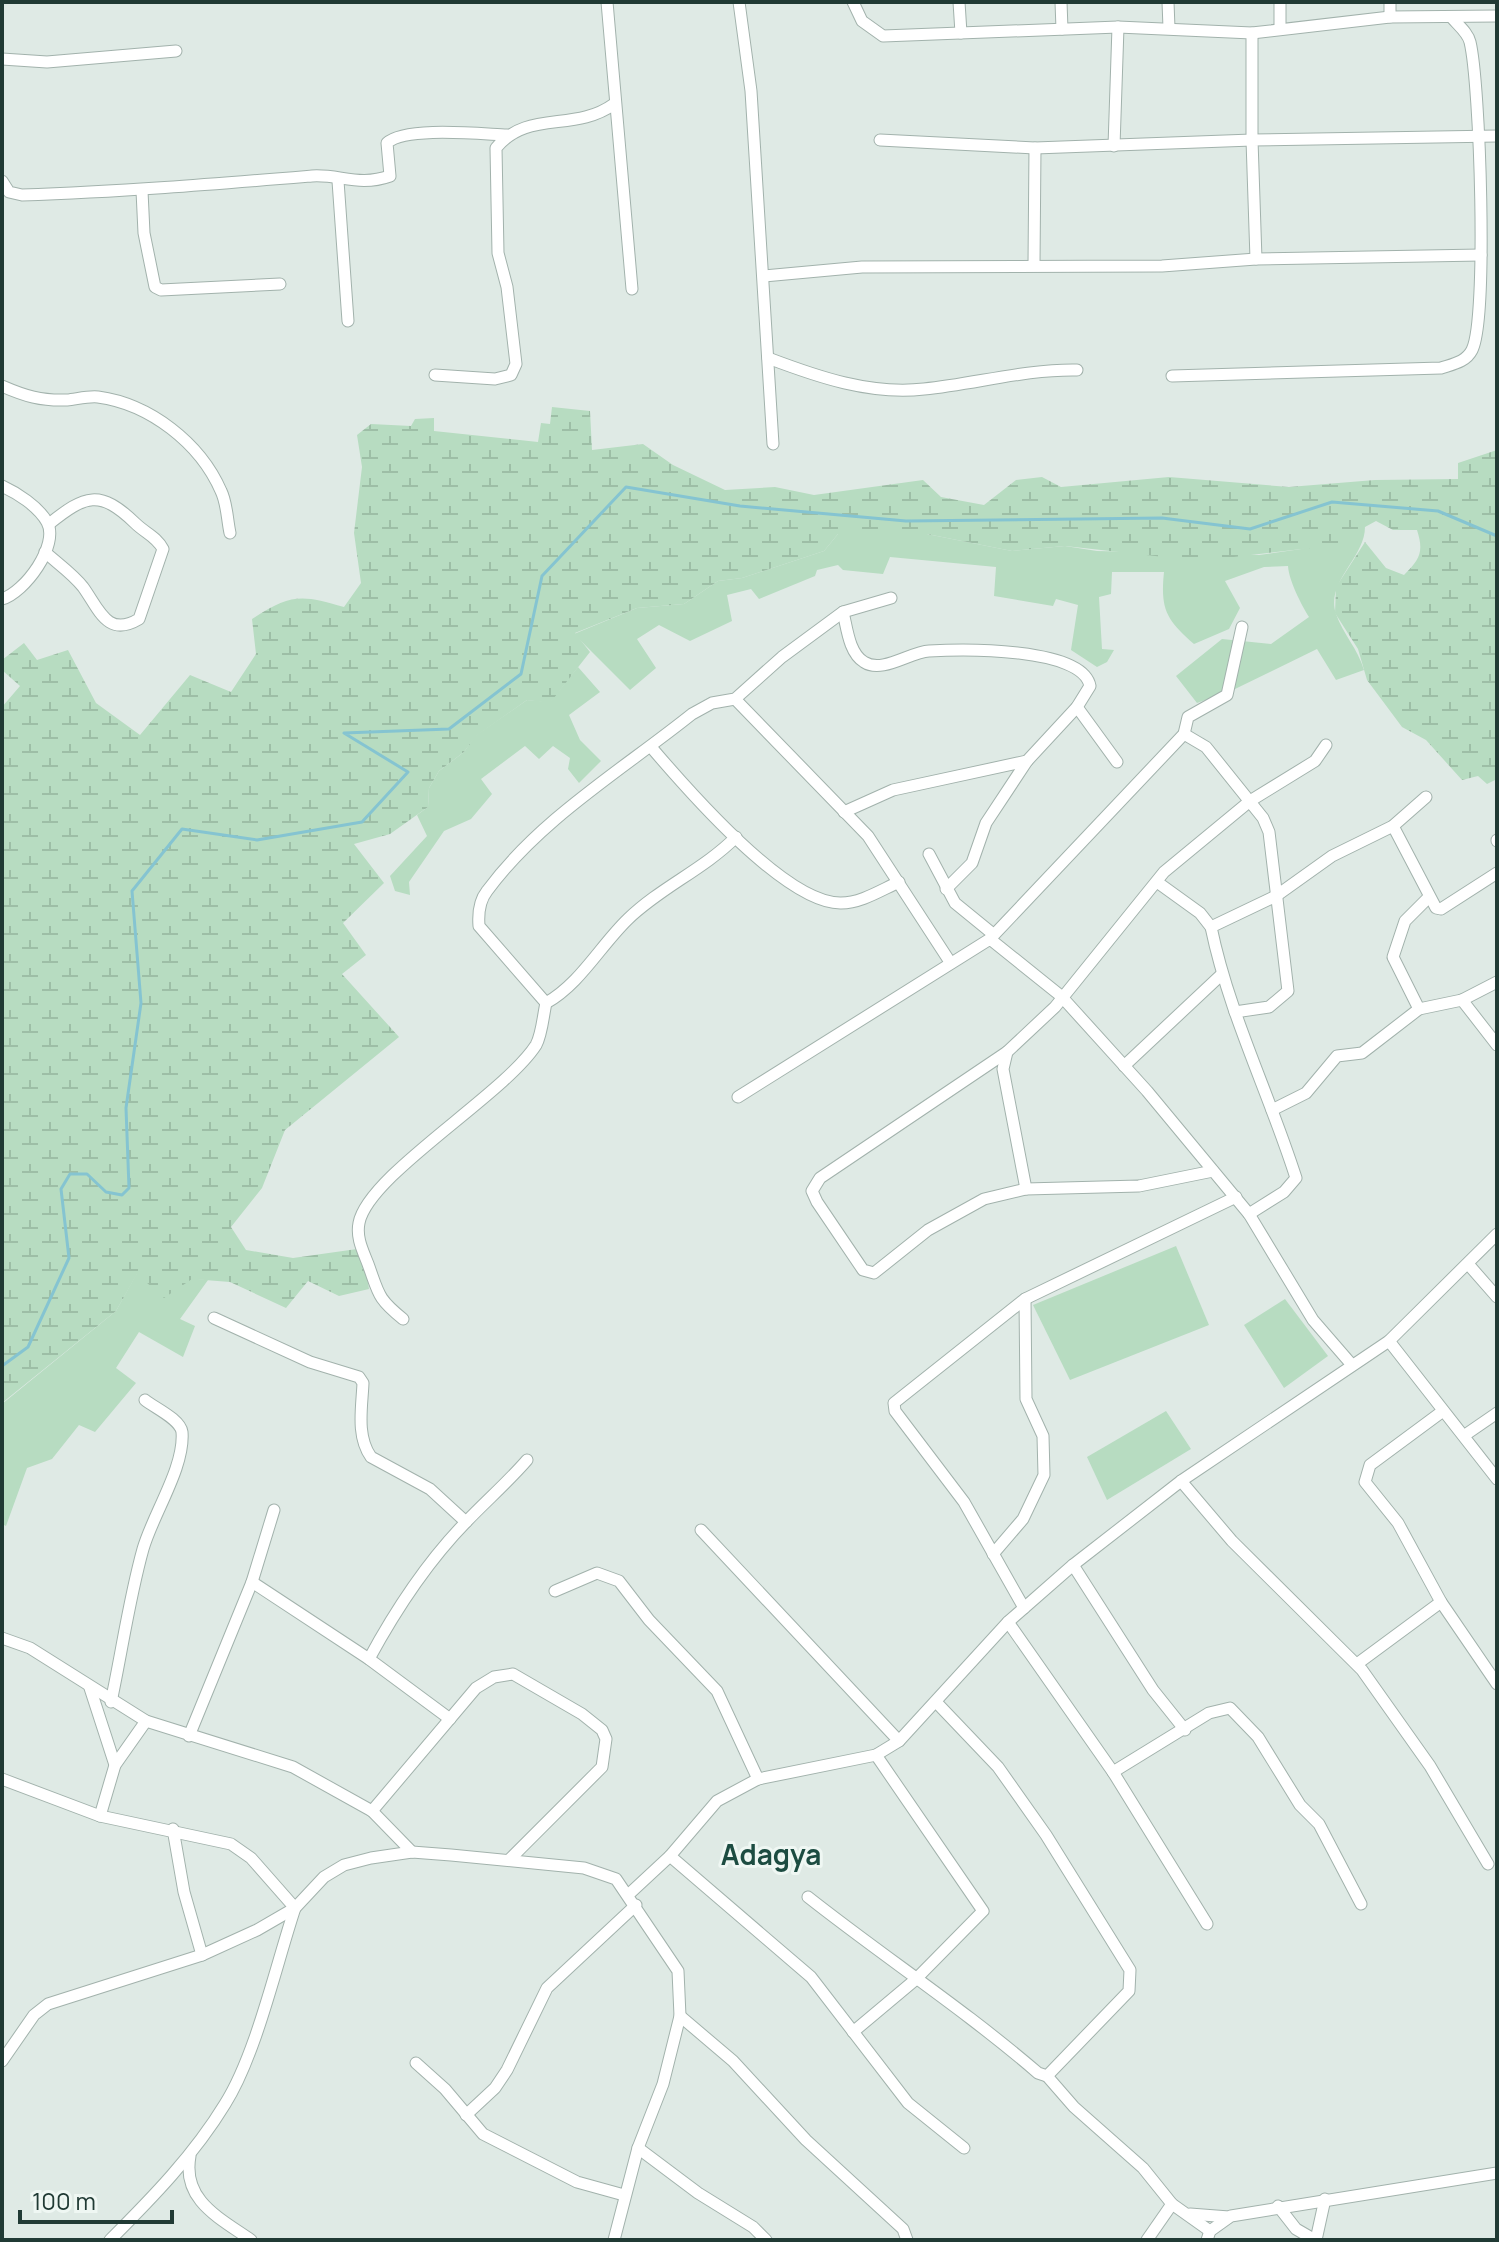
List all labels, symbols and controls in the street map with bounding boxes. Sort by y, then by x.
district label: Adagya [721,1835,821,1873]
scale bar [20,2174,172,2224]
text: 100 m [32,2184,96,2217]

